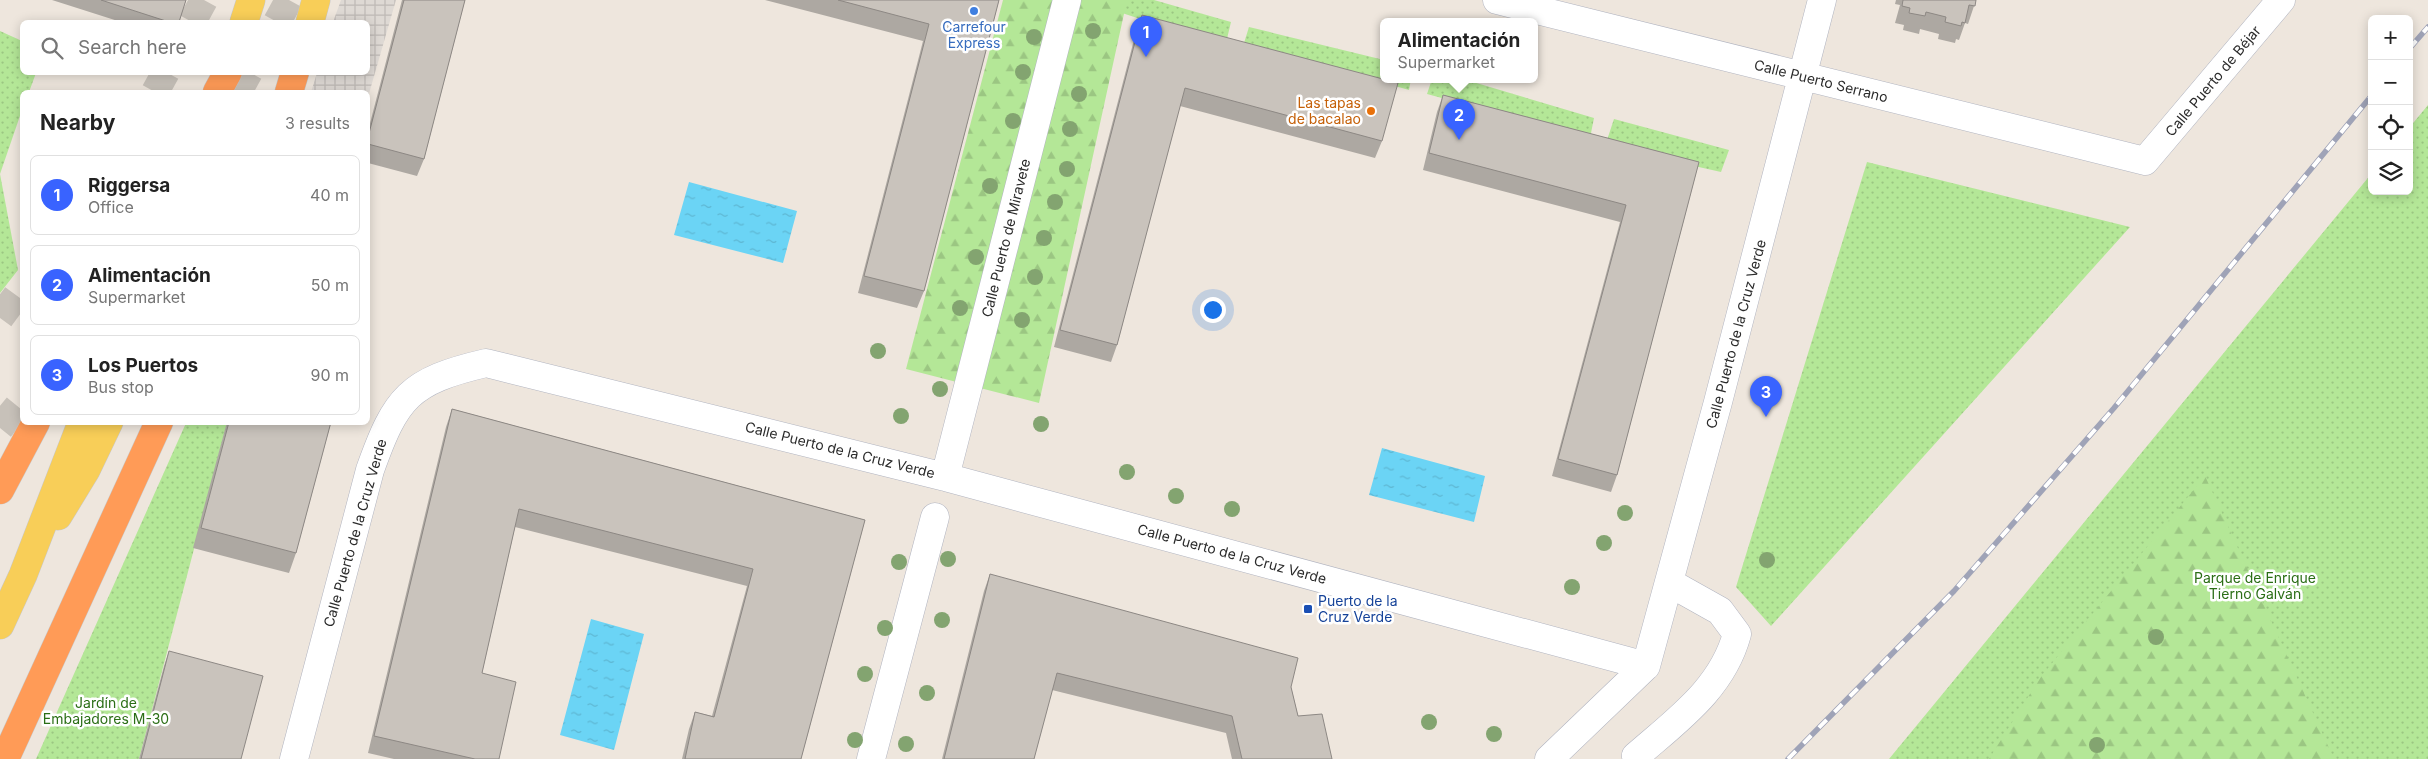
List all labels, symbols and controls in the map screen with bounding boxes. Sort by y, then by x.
marker: Carrefour Express [968,5,980,17]
map controls [2368,15,2413,195]
button: + [2368,15,2413,60]
pin: 1 [1130,16,1162,57]
place label: Carrefour Express [942,18,1006,51]
popup [1380,18,1538,83]
search box [20,20,370,75]
street label: Calle Puerto de Béjar [2161,22,2264,139]
text: Alimentación [1398,29,1520,52]
icon: search [38,34,66,62]
text: Search here [78,36,187,59]
text: Supermarket [1398,52,1495,72]
street label: Calle Puerto Serrano [1753,56,1890,105]
button: − [2368,60,2413,105]
place label: Las tapas de bacalao [1288,94,1361,127]
pin: 2 [1443,99,1475,140]
marker: Las tapas de bacalao [1365,105,1377,117]
button: locate [2368,105,2413,150]
text: Nearby [40,110,115,135]
text: 3 results [285,113,350,133]
button: layers [2368,150,2413,195]
street label: Calle Puerto de Miravete [978,157,1033,319]
text: Riggersa [88,174,170,197]
text: 1 [54,185,60,205]
text: 40 m [310,185,349,205]
text: Office [88,197,134,217]
street label: Calle Puerto de la Cruz Verde [1702,238,1769,430]
text: Alimentación [88,264,211,287]
text: 2 [52,275,62,295]
text: 50 m [311,275,349,295]
text: Supermarket [88,287,185,307]
your location [1200,297,1226,323]
text: Los Puertos [88,354,198,377]
text: 3 [52,365,62,385]
text: 90 m [310,365,349,385]
pin: 3 [1750,376,1782,417]
text: Bus stop [88,377,154,397]
street label: Calle Puerto de la Cruz Verde [744,418,937,481]
street label: Calle Puerto de la Cruz Verde [319,437,390,629]
street label: Calle Puerto de la Cruz Verde [1136,520,1328,587]
park label: Parque de Enrique Tierno Galván [2194,569,2316,602]
place label: Puerto de la Cruz Verde [1318,592,1398,625]
marker: Puerto de la Cruz Verde [1302,603,1314,615]
park label: Jardín de Embajadores M-30 [43,694,169,727]

